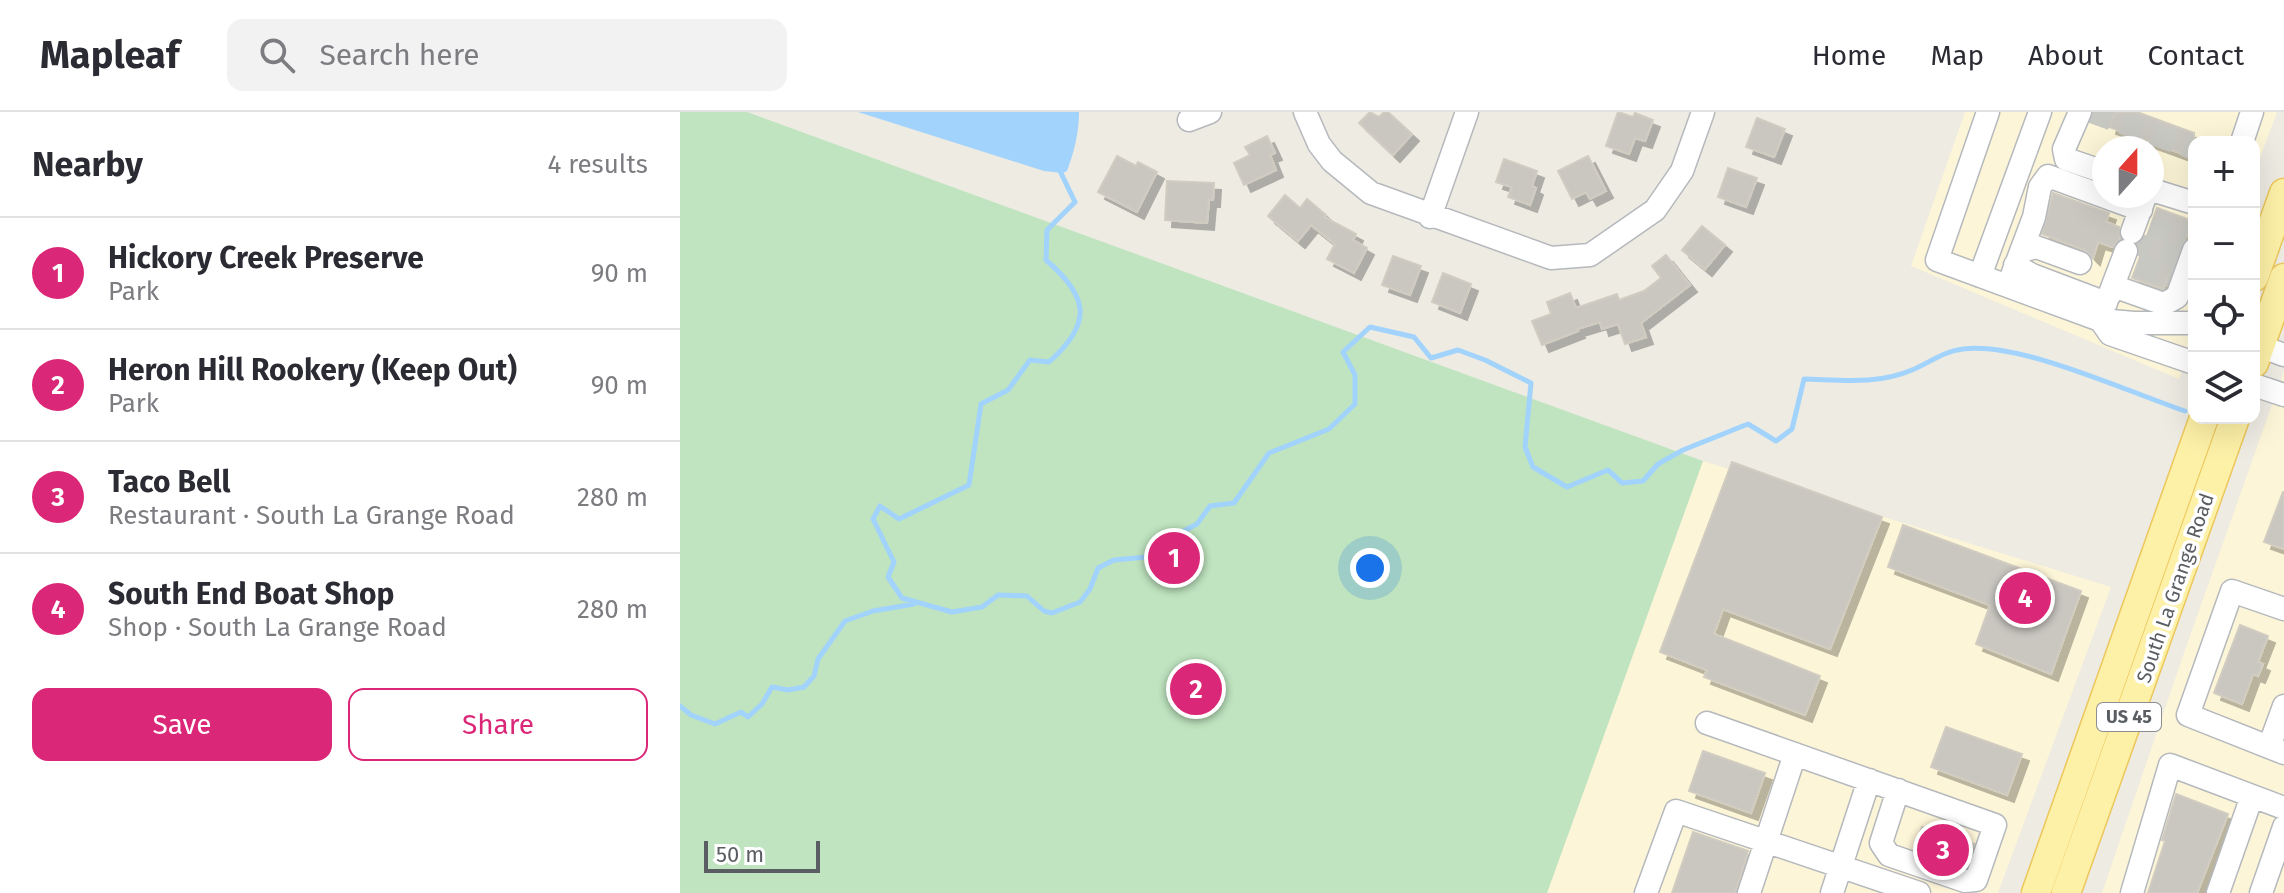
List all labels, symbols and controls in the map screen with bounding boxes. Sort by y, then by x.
search box [227,19,787,91]
text: Mapleaf [40,32,179,78]
icon: search [255,33,299,77]
text: Search here [319,37,480,73]
text: Home [1812,39,1886,72]
text: Map [1930,39,1984,72]
text: About [2028,39,2103,72]
text: Contact [2147,39,2244,72]
north arrow [2092,136,2164,208]
map controls [2188,136,2260,424]
button: + [2188,136,2260,208]
text: Nearby [32,144,143,185]
text: 4 results [547,149,648,180]
button: − [2188,208,2260,280]
text: Hickory Creek Preserve [108,240,424,276]
text: 1 [52,258,64,289]
text: 90 m [591,258,648,289]
text: Park [108,276,159,307]
button: locate [2188,280,2260,352]
text: Heron Hill Rookery (Keep Out) [108,352,517,388]
button: layers [2188,352,2260,424]
text: 2 [51,370,65,401]
text: 90 m [591,370,648,401]
text: Park [108,388,159,419]
text: Taco Bell [108,464,230,500]
text: 3 [51,482,65,513]
text: 280 m [577,482,648,513]
street label: South La Grange Road [2131,490,2219,686]
text: Restaurant · South La Grange Road [108,500,515,531]
pin: 1 [1148,528,1200,588]
your location [1350,548,1390,588]
pin: 4 [1999,568,2051,628]
text: South End Boat Shop [108,576,395,612]
text: 4 [51,594,65,625]
text: 280 m [577,594,648,625]
text: Shop · South La Grange Road [108,612,447,643]
pin: 2 [1170,659,1222,719]
button: Save [32,688,332,761]
button: Share [348,688,648,761]
road number: US 45 [2097,703,2161,731]
pin: 3 [1917,820,1969,880]
scale bar [704,837,820,873]
text: 50 m [716,841,764,868]

